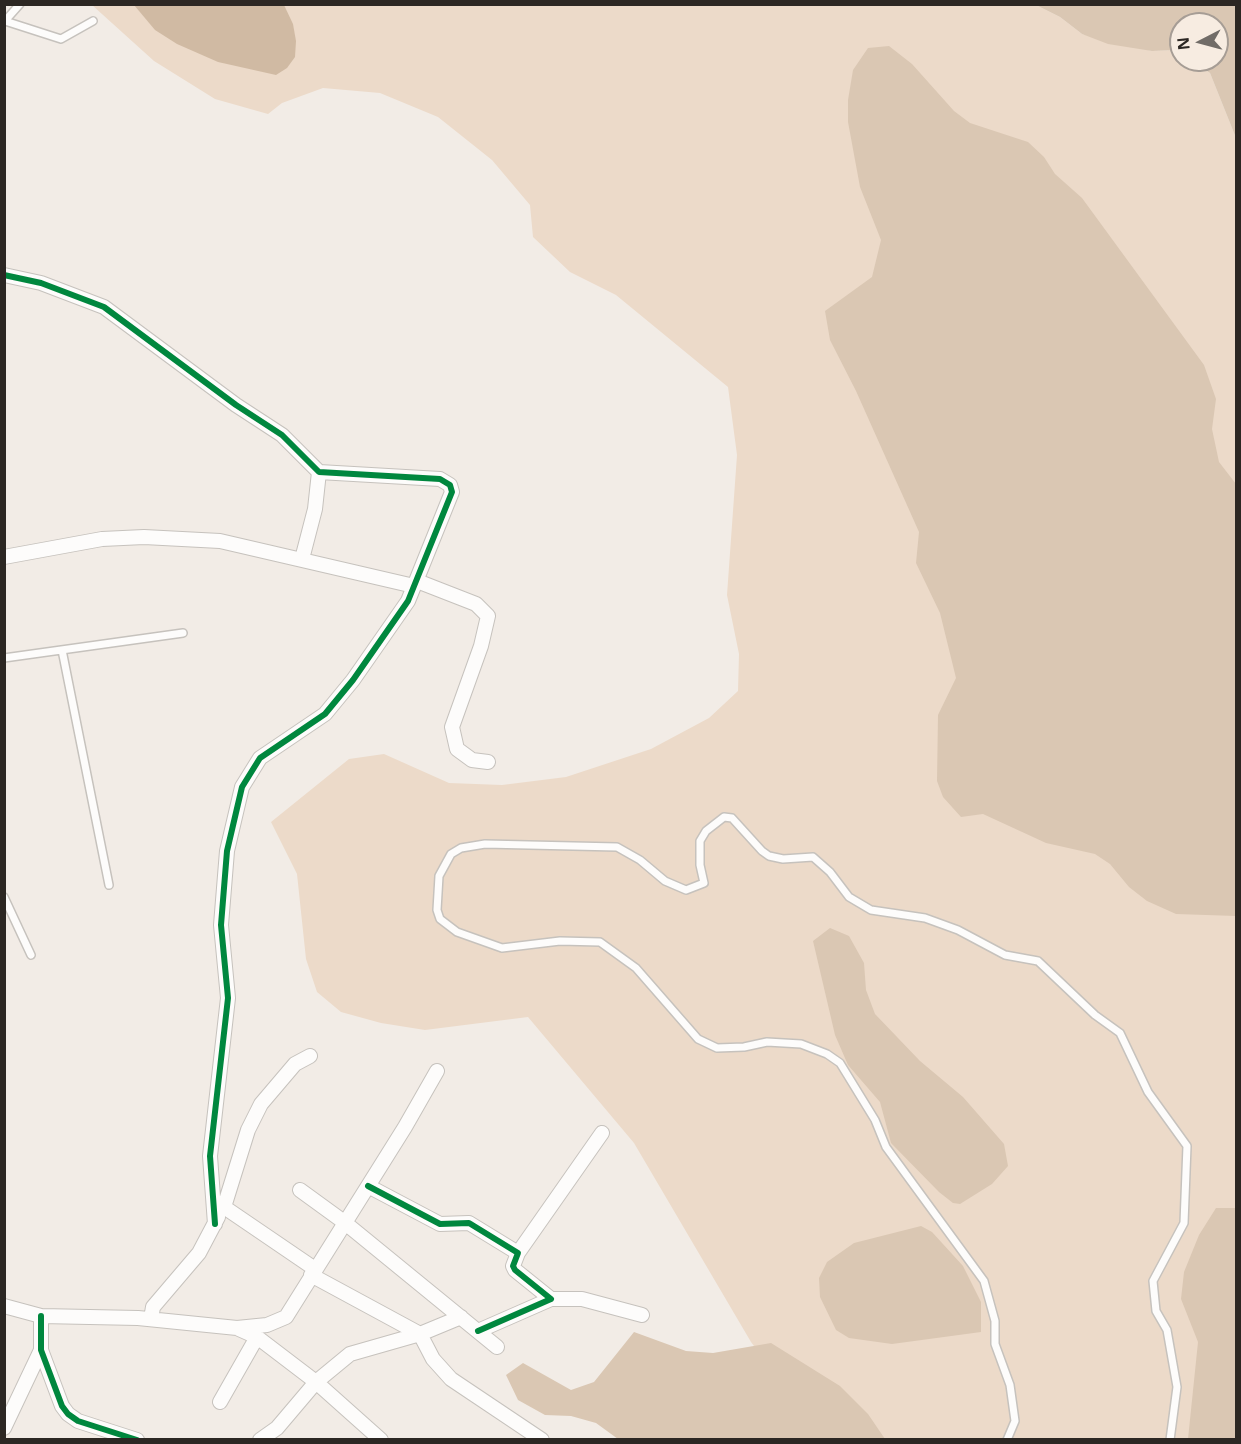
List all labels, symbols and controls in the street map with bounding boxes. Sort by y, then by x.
north arrow [1169,12,1229,72]
text: N [1171,36,1195,51]

